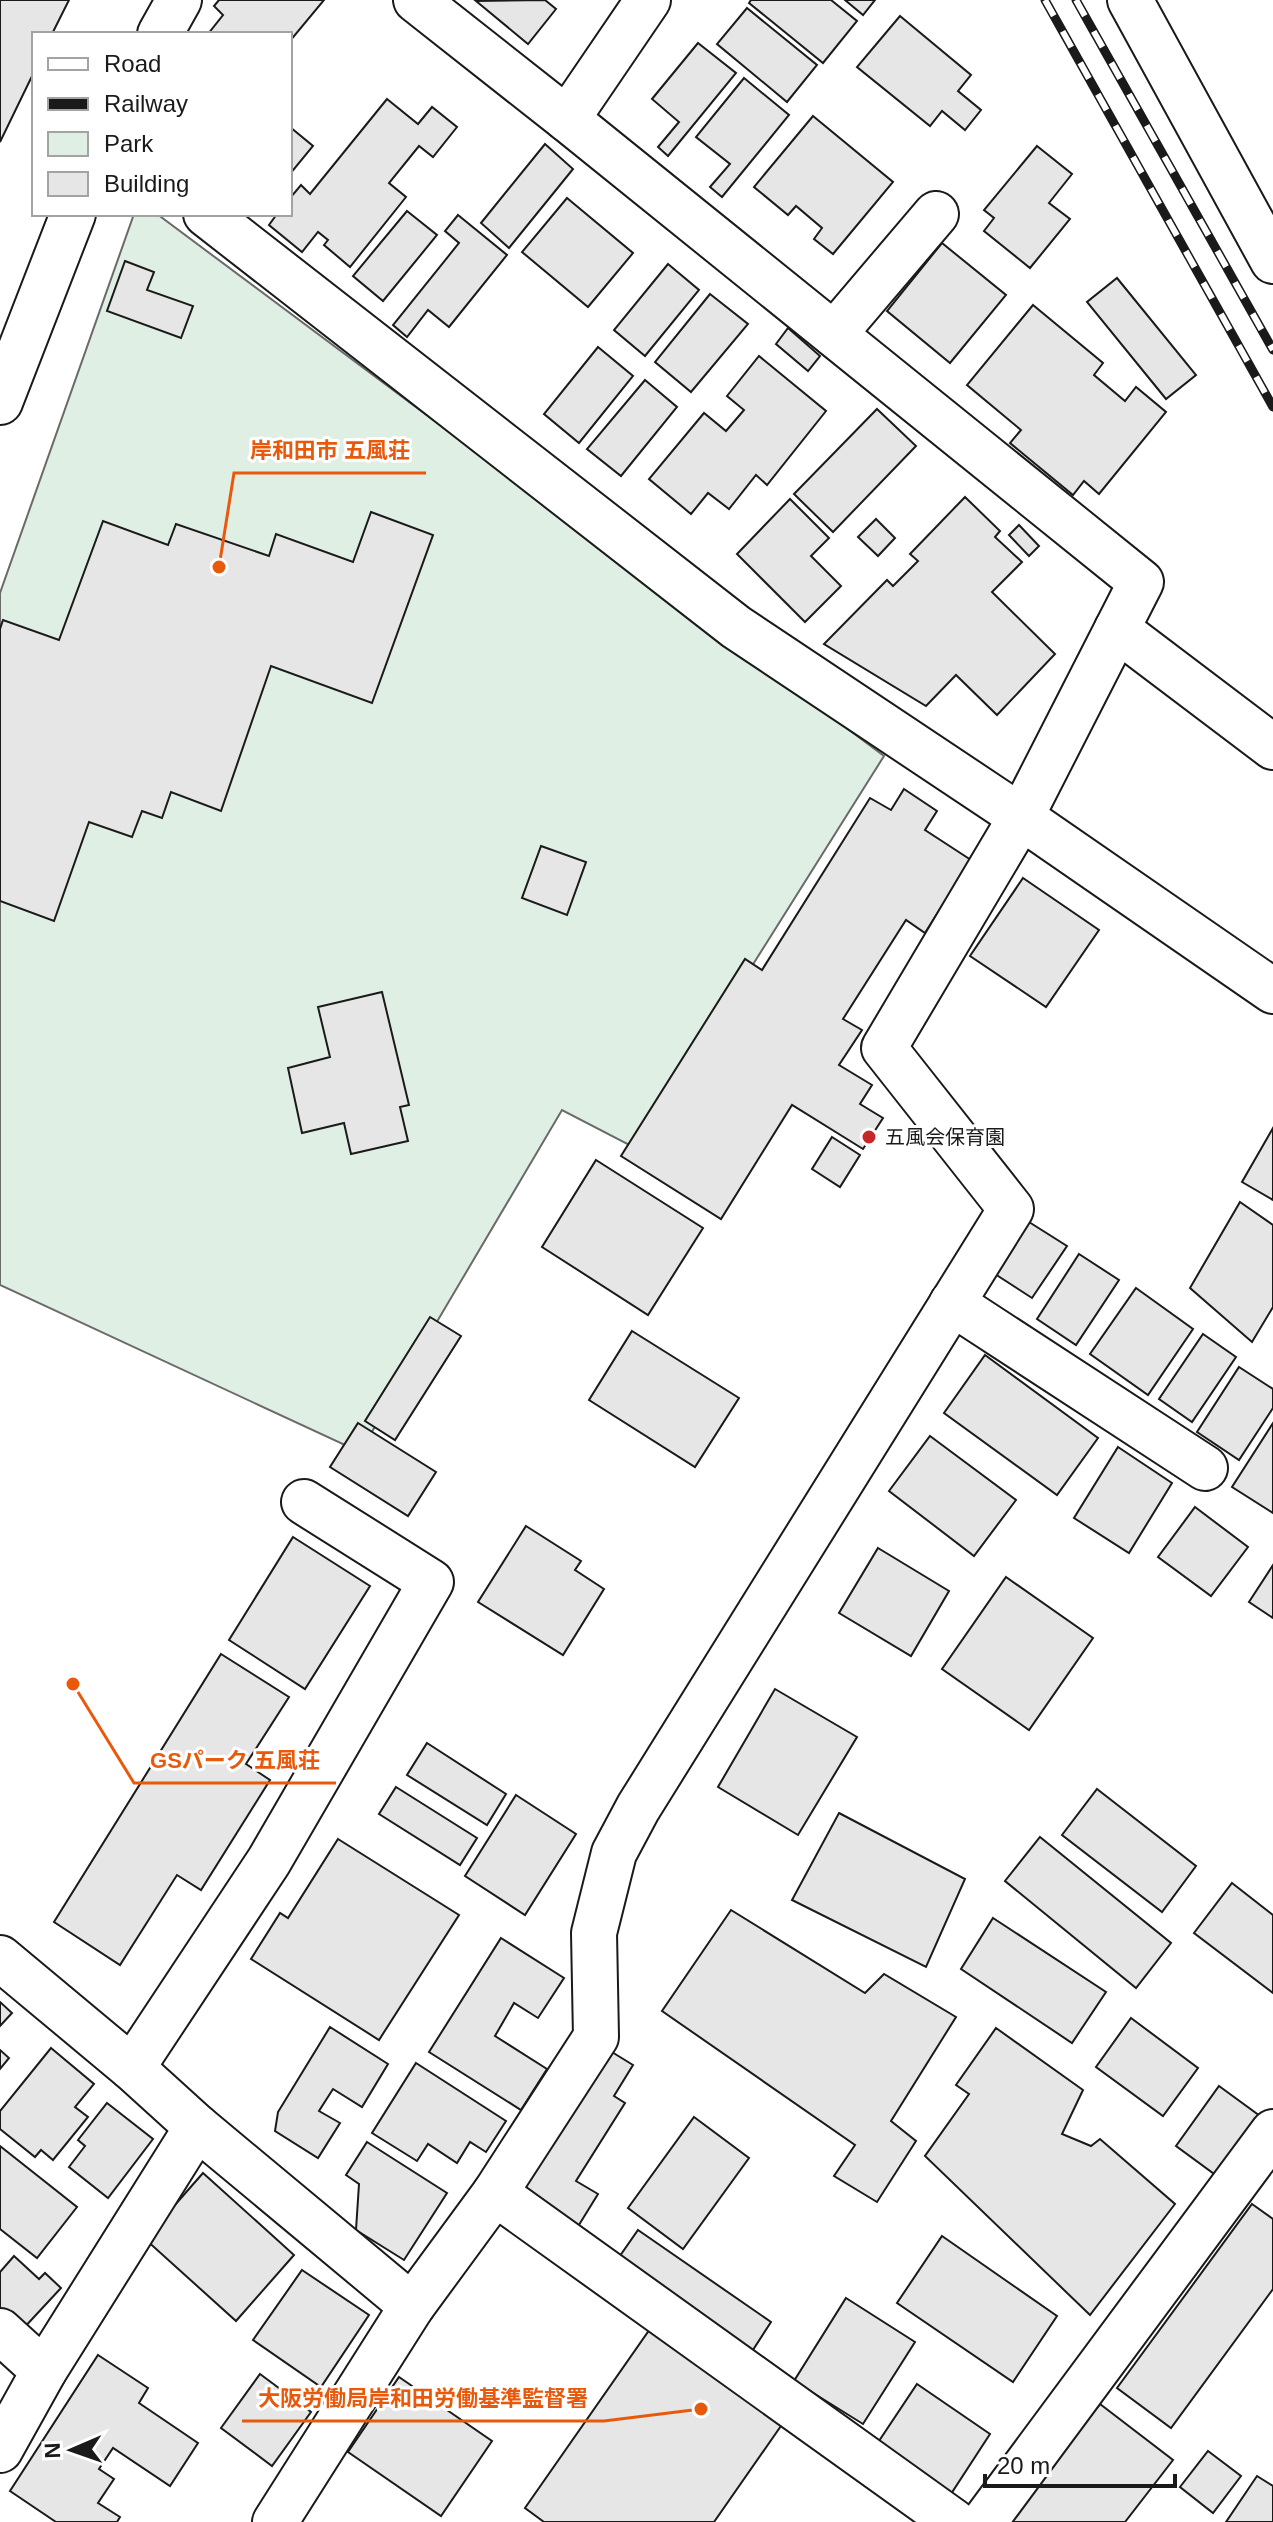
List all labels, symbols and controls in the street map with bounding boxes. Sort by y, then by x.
legend [32,32,292,216]
text: Road [104,50,161,77]
text: Railway [104,90,188,117]
text: Park [104,130,154,157]
text: Building [104,170,189,197]
callout: 岸和田市 五風荘 [234,427,426,473]
text: 岸和田市 五風荘 [250,438,410,463]
place label: 五風会保育園 [885,1126,1005,1148]
marker: 五風会保育園 [860,1128,878,1146]
callout: GSパーク 五風荘 [134,1737,336,1783]
text: GSパーク 五風荘 [150,1748,320,1773]
callout: 大阪労働局岸和田労働基準監督署 [242,2375,604,2421]
text: 大阪労働局岸和田労働基準監督署 [258,2386,588,2411]
north arrow [32,2410,112,2490]
scale bar [985,2438,1175,2488]
text: N [40,2442,65,2459]
text: 20 m [997,2452,1050,2479]

